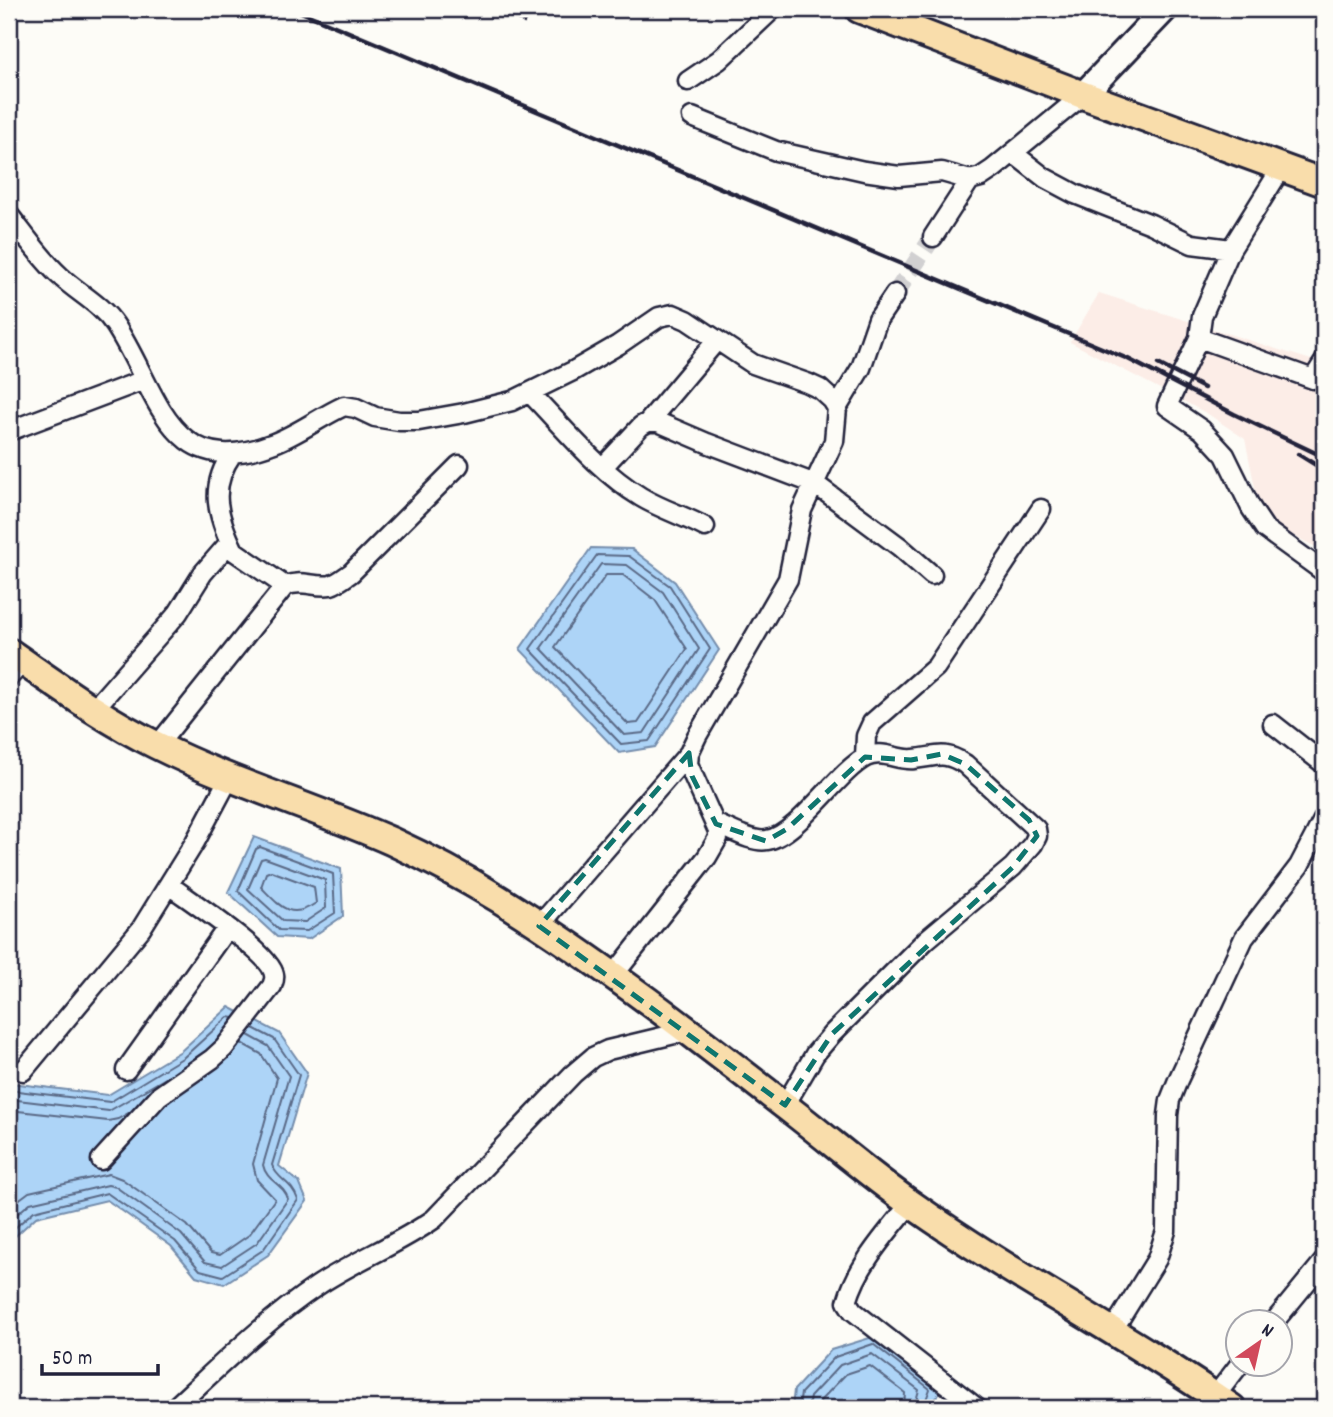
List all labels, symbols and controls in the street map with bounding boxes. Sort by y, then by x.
north arrow [1224,1308,1294,1378]
text: N [1255,1318,1278,1346]
scale bar [42,1333,158,1377]
text: 50 m [52,1345,92,1375]

